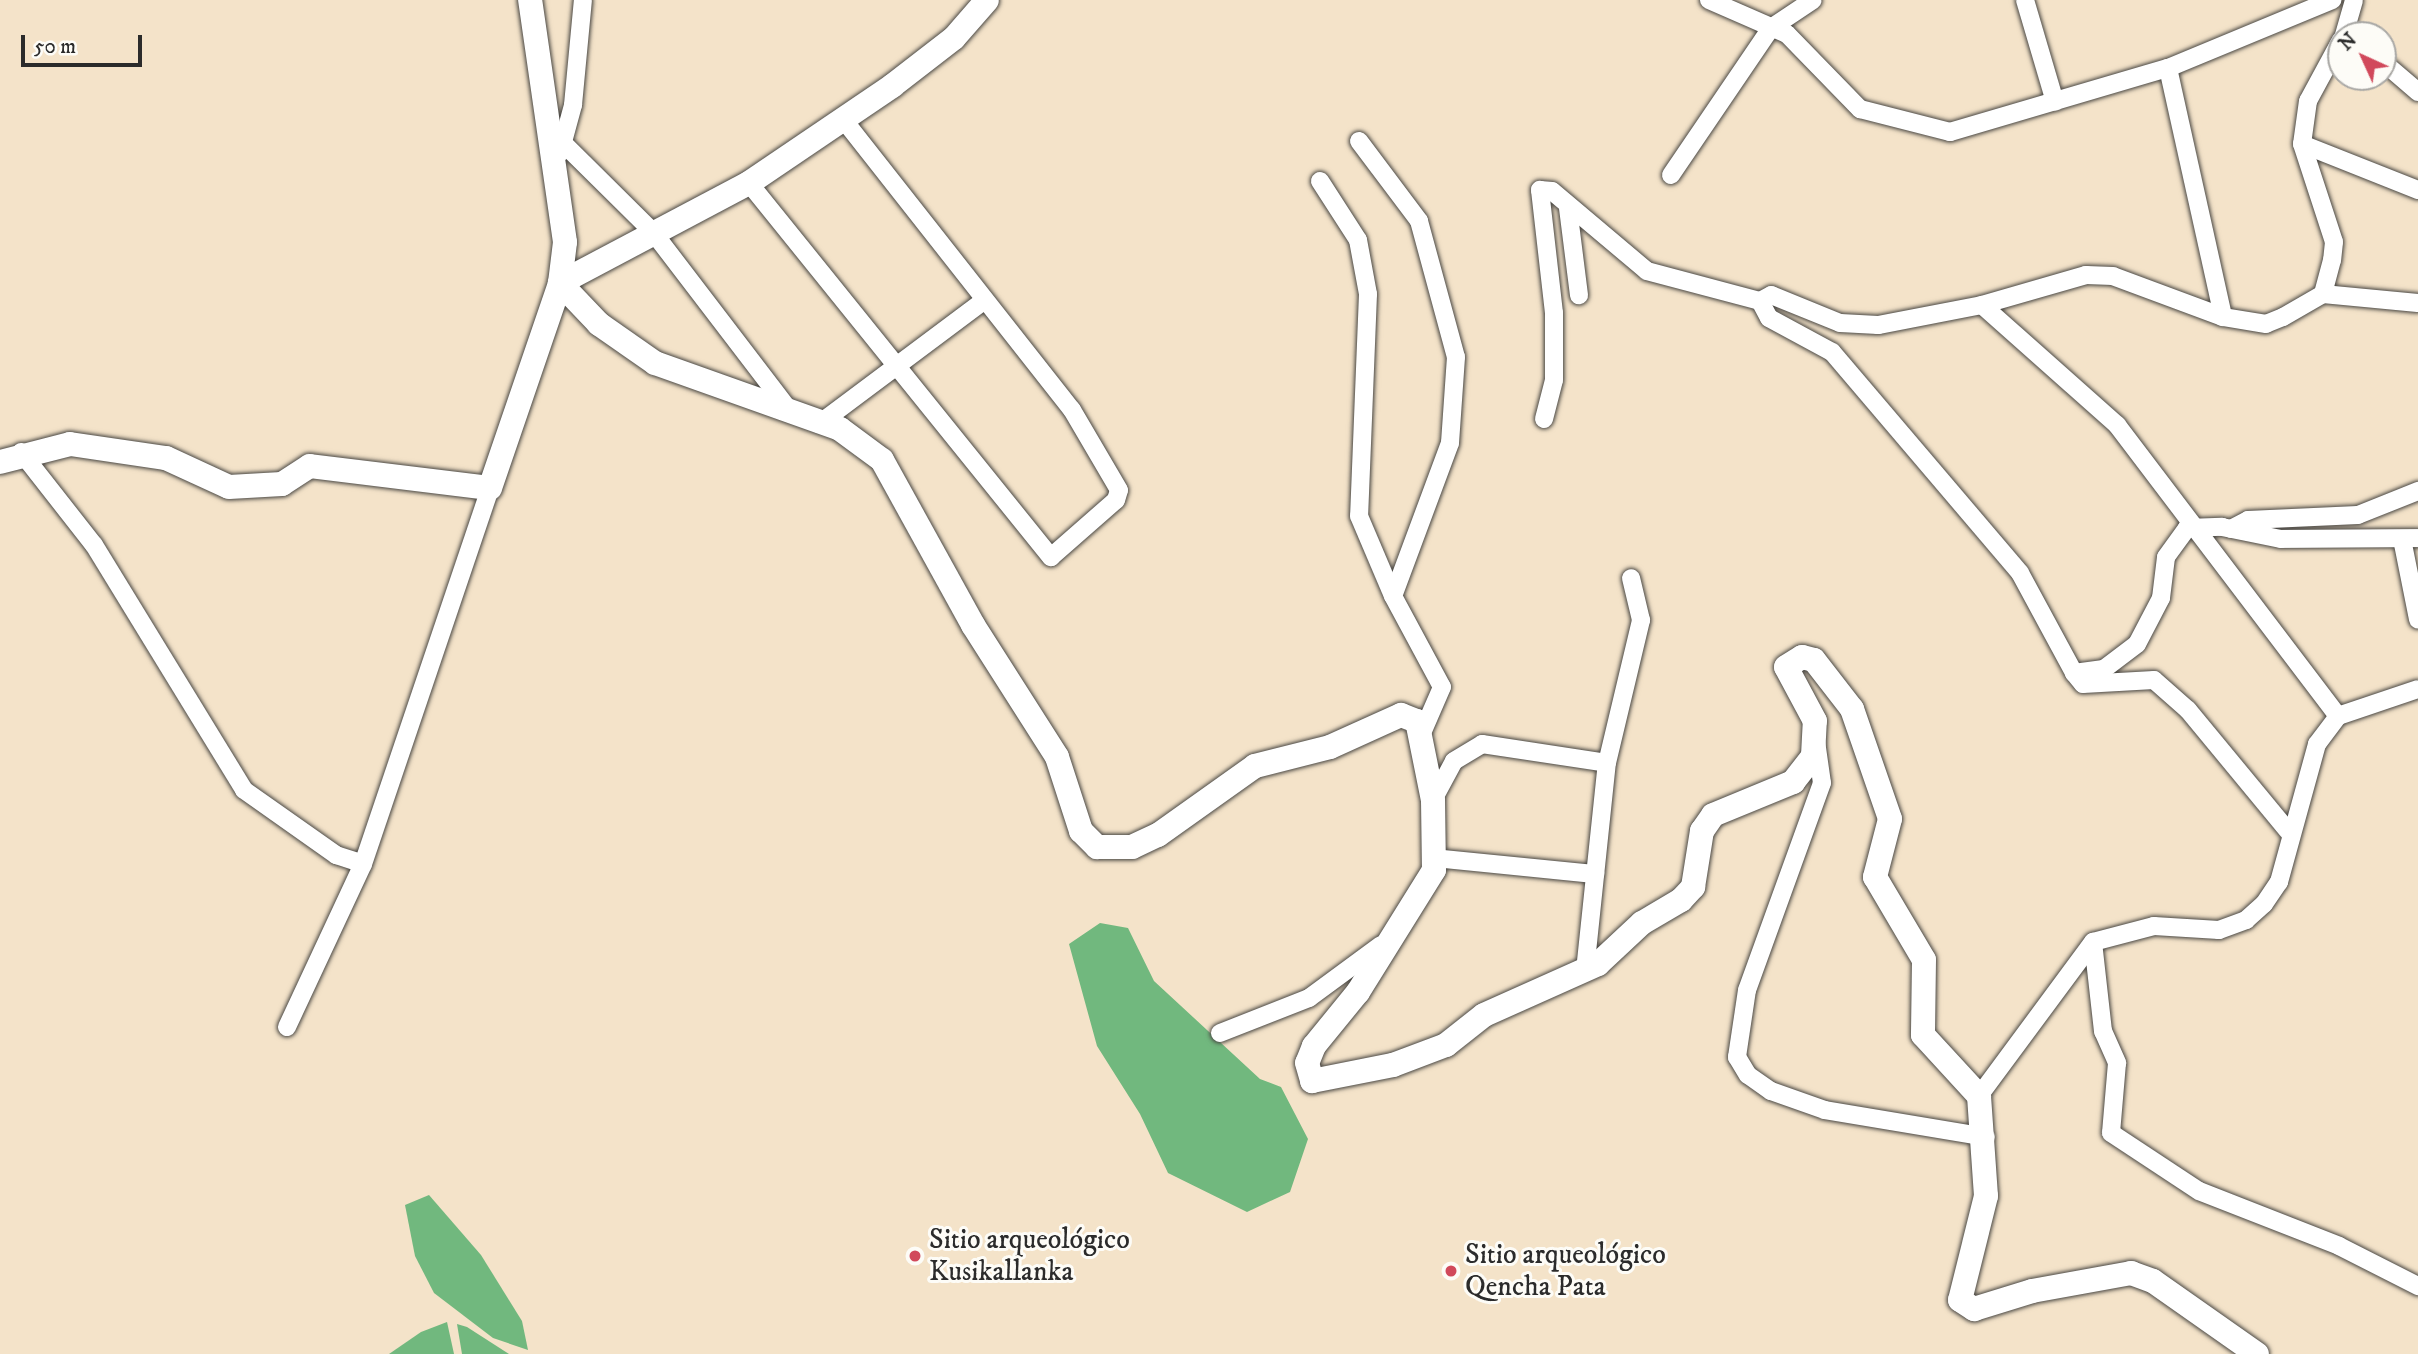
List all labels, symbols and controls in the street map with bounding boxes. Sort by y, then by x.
scale bar [24,21,145,65]
north arrow [2327,21,2397,91]
text: N [2335,29,2362,56]
text: 50 m [34,34,76,60]
place label: Sitio arqueológico Kusikallanka [929,1223,1130,1289]
place label: Sitio arqueológico Qencha Pata [1465,1238,1666,1304]
marker: Sitio arqueológico Kusikallanka [907,1248,923,1264]
marker: Sitio arqueológico Qencha Pata [1443,1263,1459,1279]

